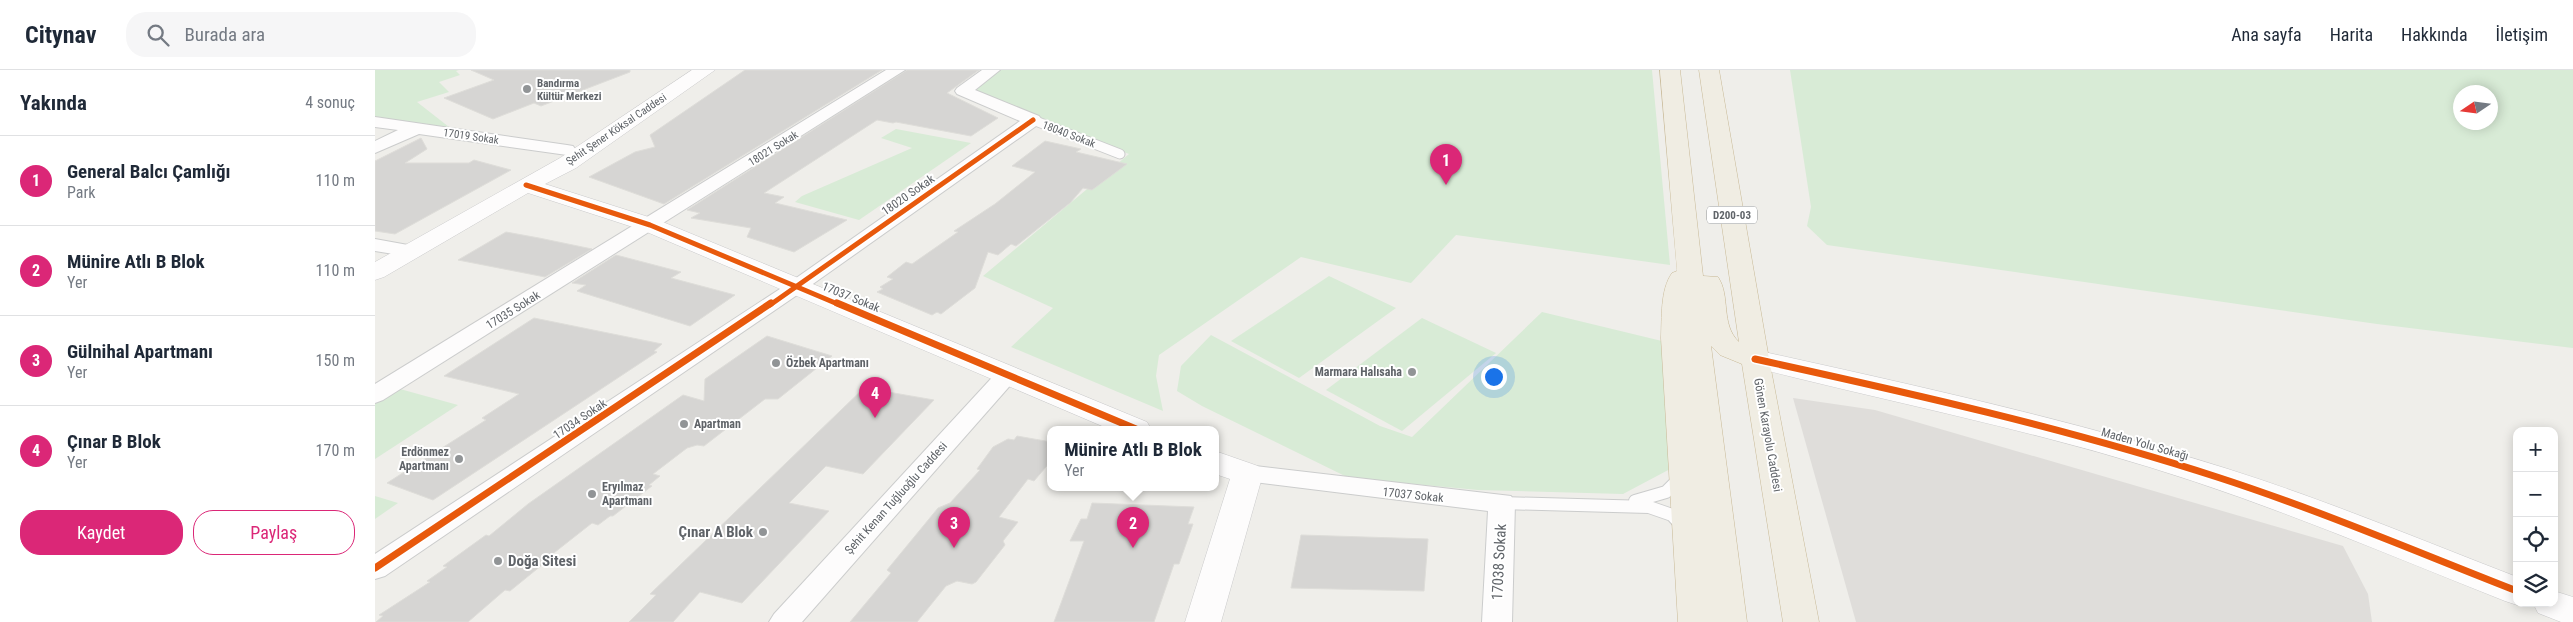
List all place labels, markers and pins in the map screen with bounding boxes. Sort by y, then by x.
place label: Bandırma Kültür Merkezi [537,77,602,103]
marker: Bandırma Kültür Merkezi [521,83,533,95]
pin: 1 [1430,144,1462,185]
place label: Özbek Apartmanı [786,355,869,370]
marker: Özbek Apartmanı [770,357,782,369]
place label: Marmara Halısaha [1315,365,1402,379]
marker: Marmara Halısaha [1406,366,1418,378]
pin: 4 [859,377,891,418]
place label: Apartman [694,417,741,431]
marker: Apartman [678,418,690,430]
place label: Erdönmez Apartmanı [399,445,449,473]
marker: Erdönmez Apartmanı [453,453,465,465]
place label: Eryılmaz Apartmanı [602,480,652,508]
marker: Eryılmaz Apartmanı [586,488,598,500]
pin: 3 [938,507,970,548]
pin: 2 [1117,507,1149,548]
place label: Çınar A Blok [678,523,754,541]
marker: Çınar A Blok [757,526,769,538]
place label: Doğa Sitesi [508,552,576,570]
marker: Doğa Sitesi [492,555,504,567]

